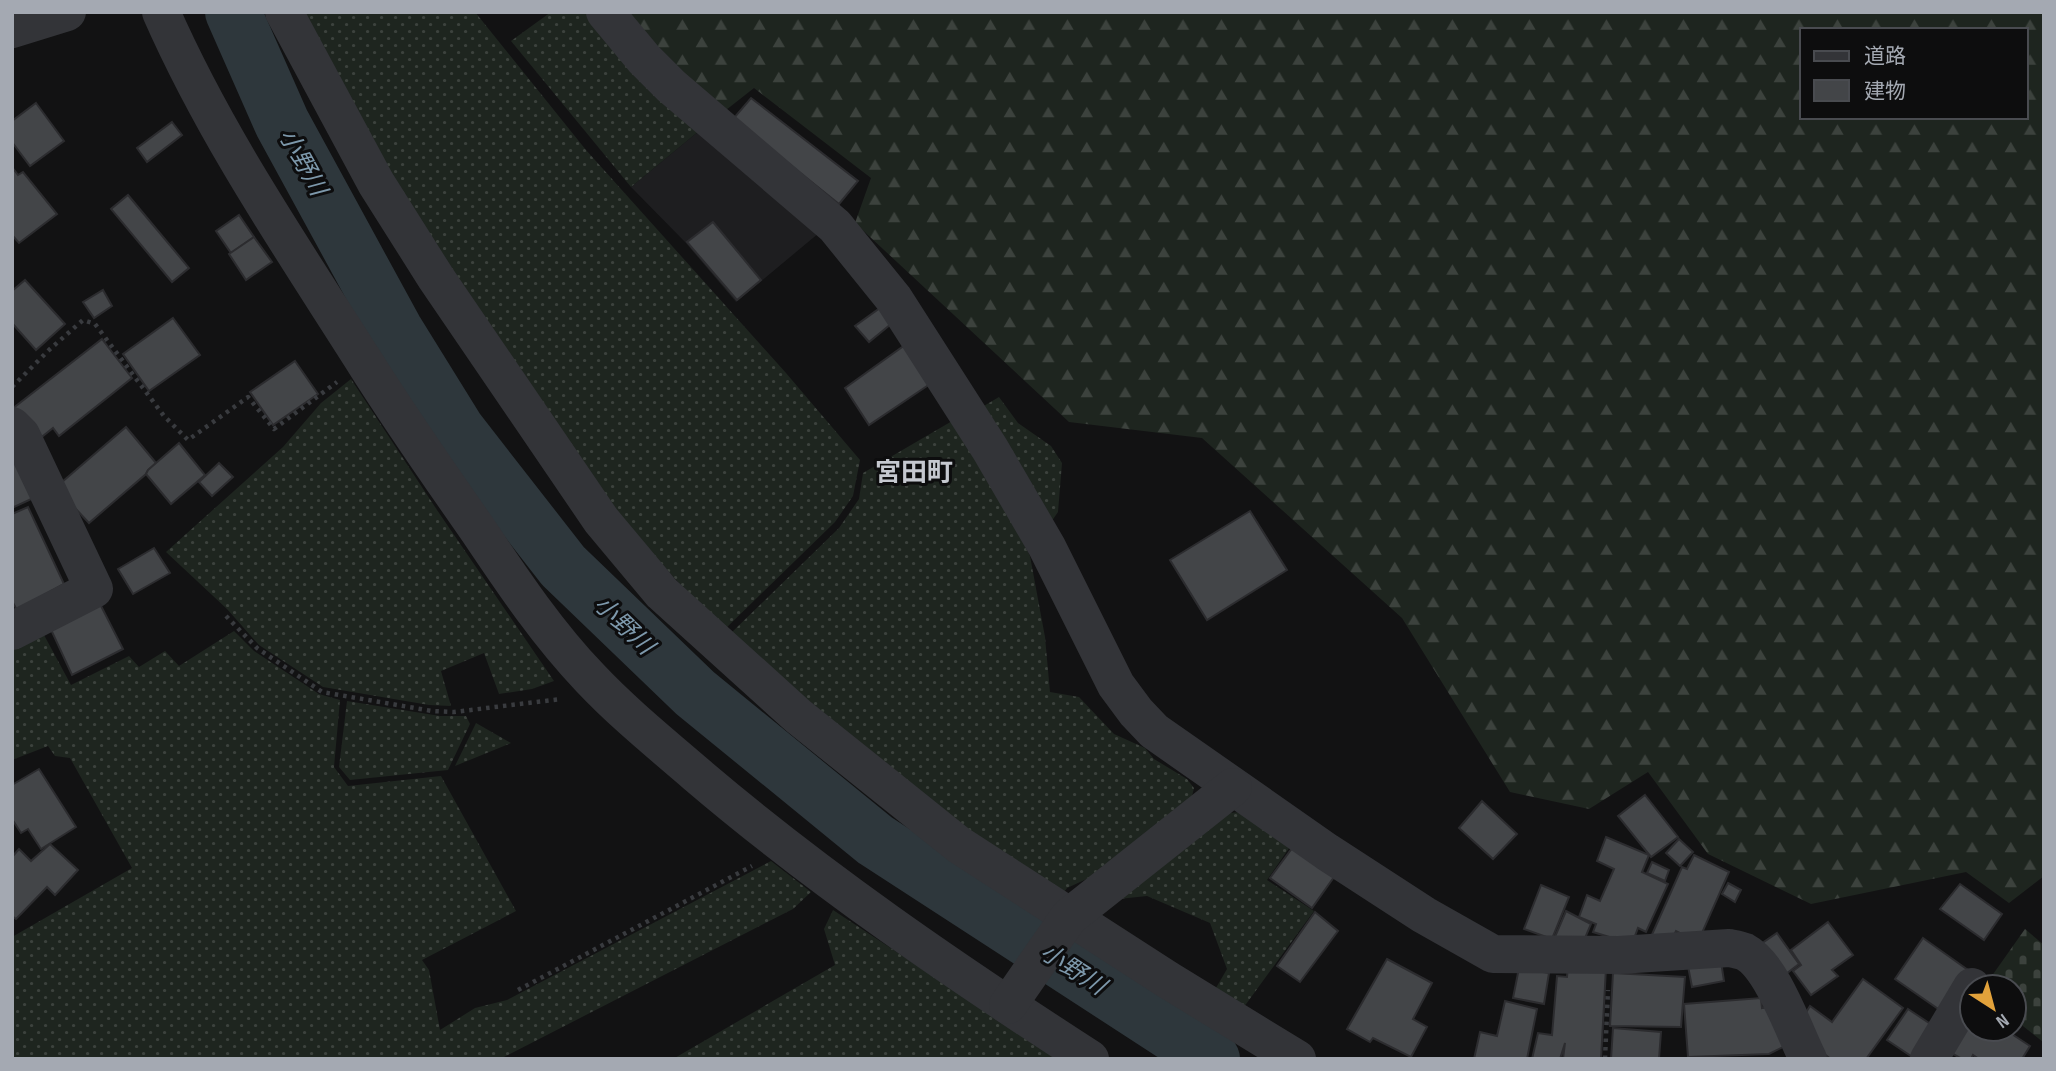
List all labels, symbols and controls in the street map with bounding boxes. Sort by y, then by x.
legend [1800,28,2028,119]
text: 道路 [1864,44,1906,69]
text: 建物 [1864,79,1906,104]
water label: 小野川 [272,124,334,203]
district label: 宮田町 [875,458,953,489]
water label: 小野川 [588,590,662,663]
water label: 小野川 [1035,938,1113,1003]
north arrow [1958,973,2028,1043]
text: N [1991,1008,2013,1033]

